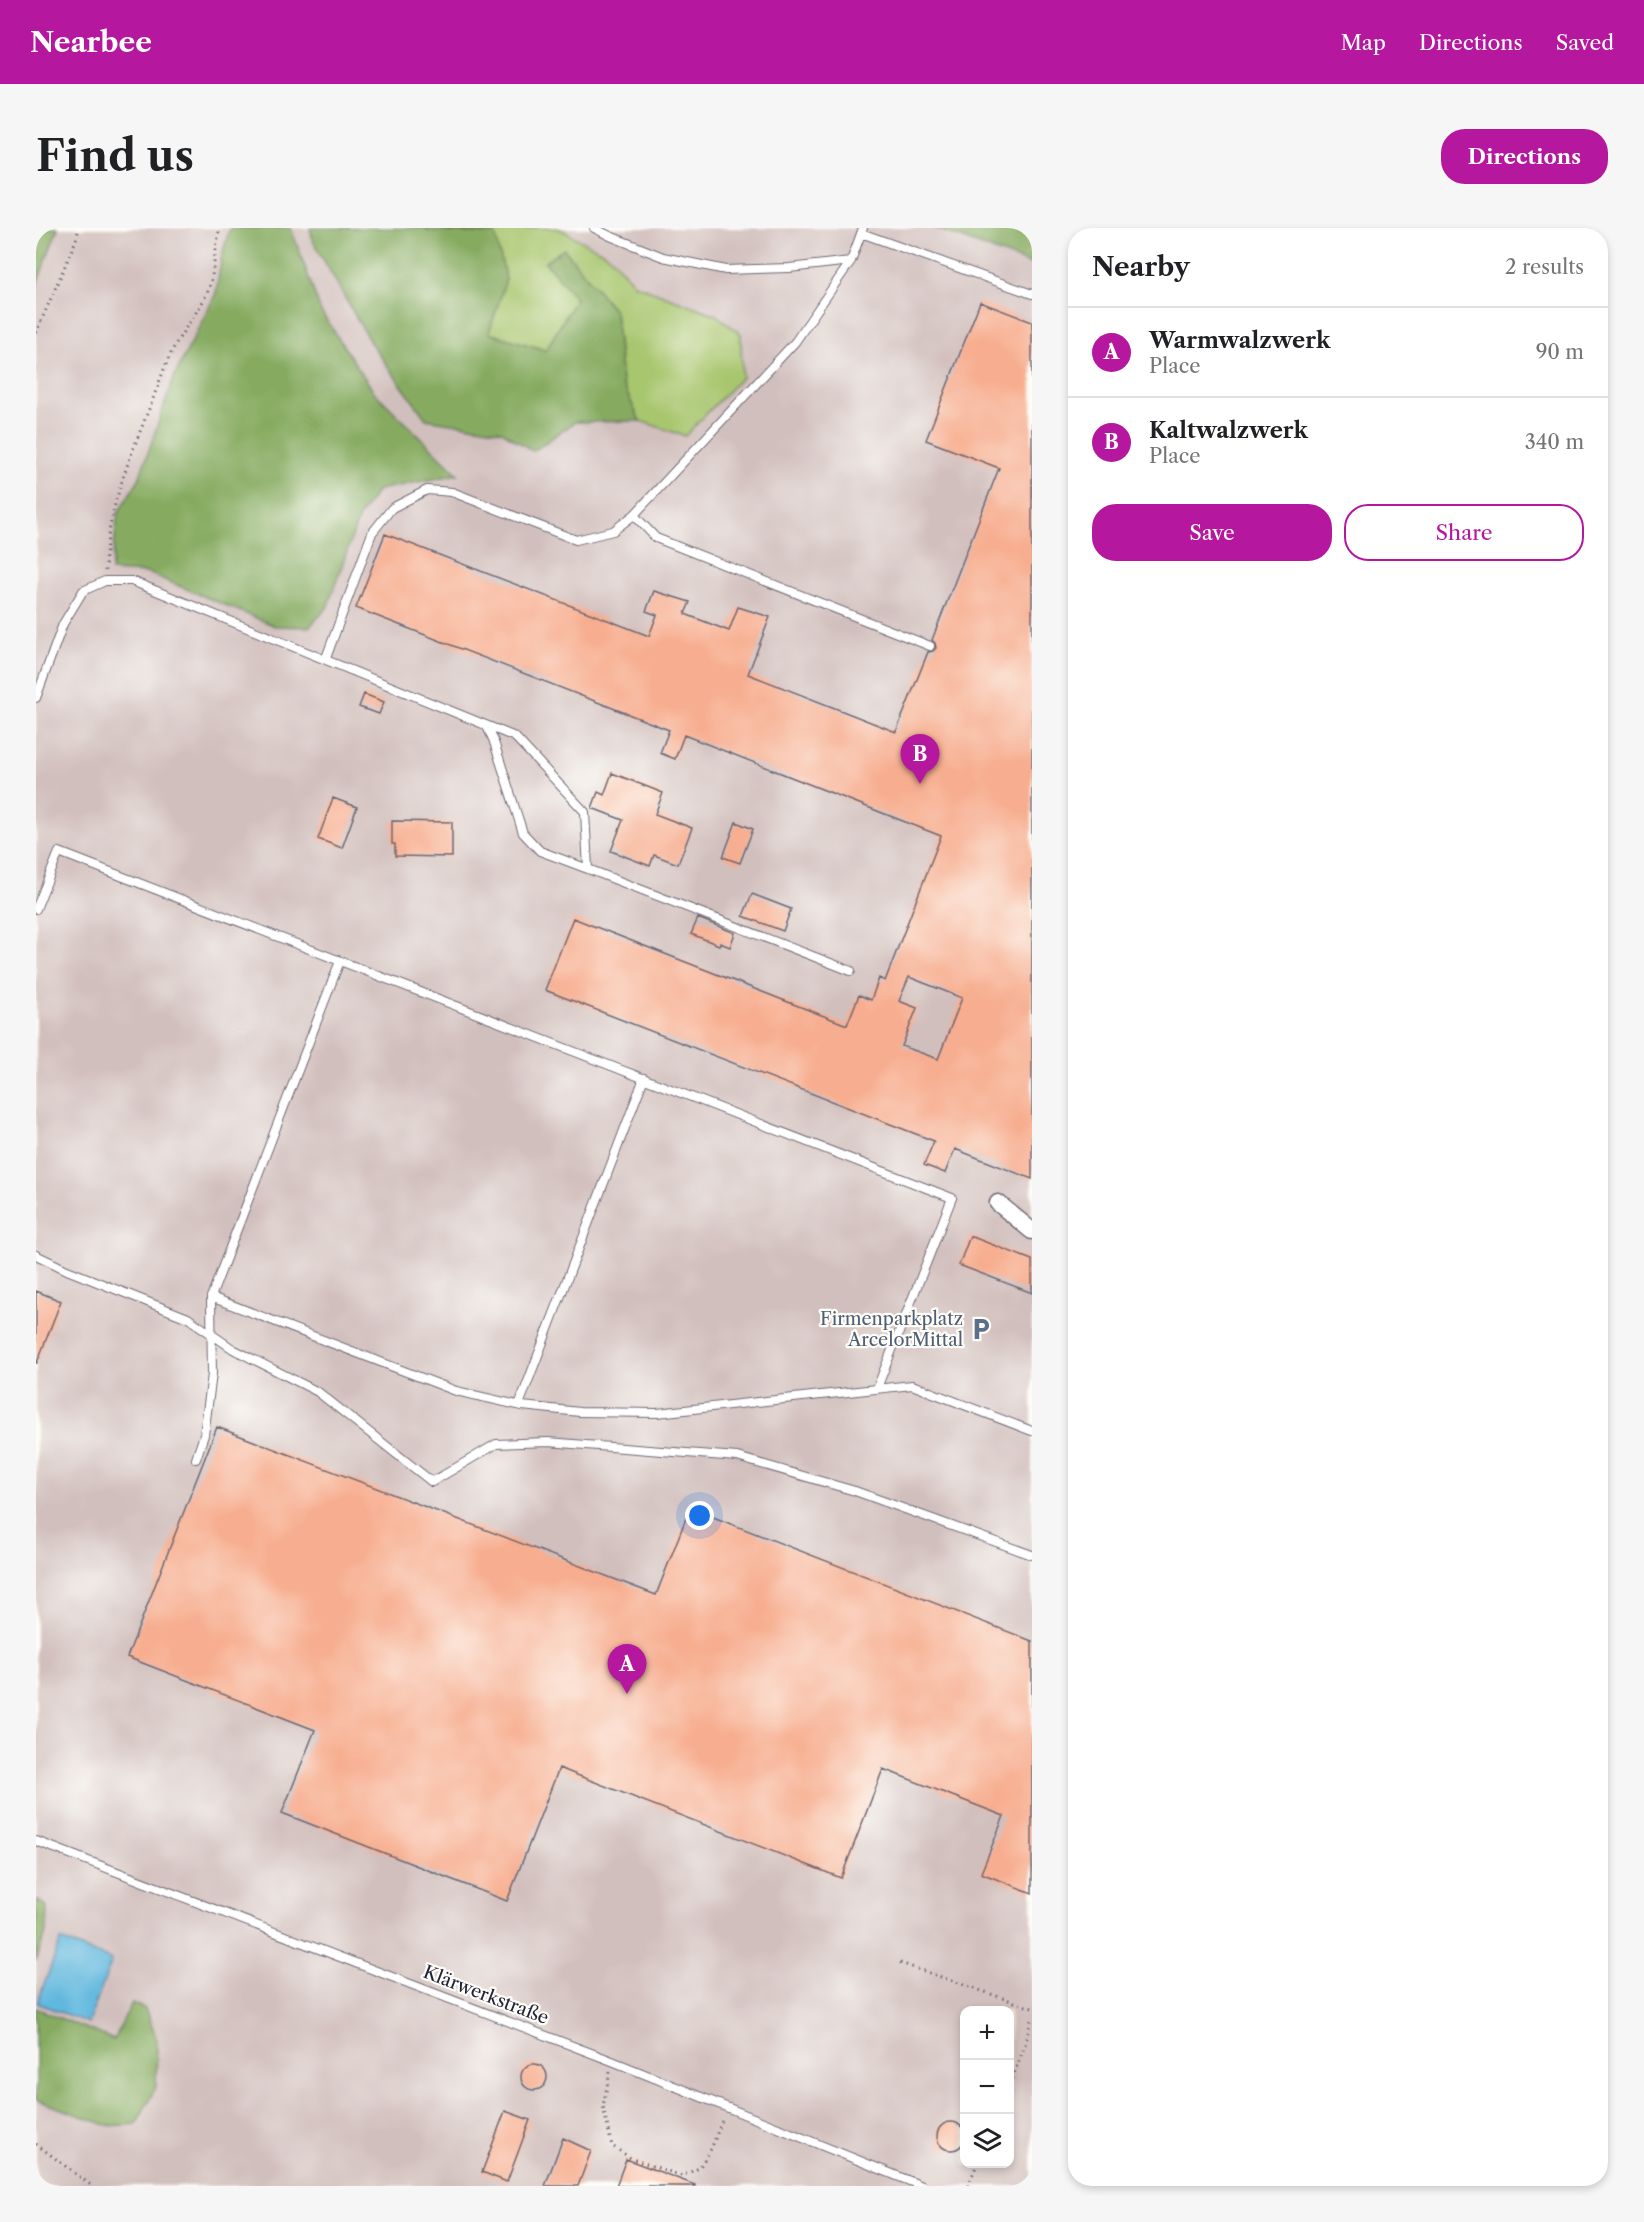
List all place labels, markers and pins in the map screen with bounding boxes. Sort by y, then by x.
pin: B [900,734,940,784]
place label: Firmenparkplatz ArcelorMittal [820,1308,963,1351]
parking icon: Firmenparkplatz ArcelorMittal [968,1316,994,1342]
pin: A [608,1644,646,1694]

